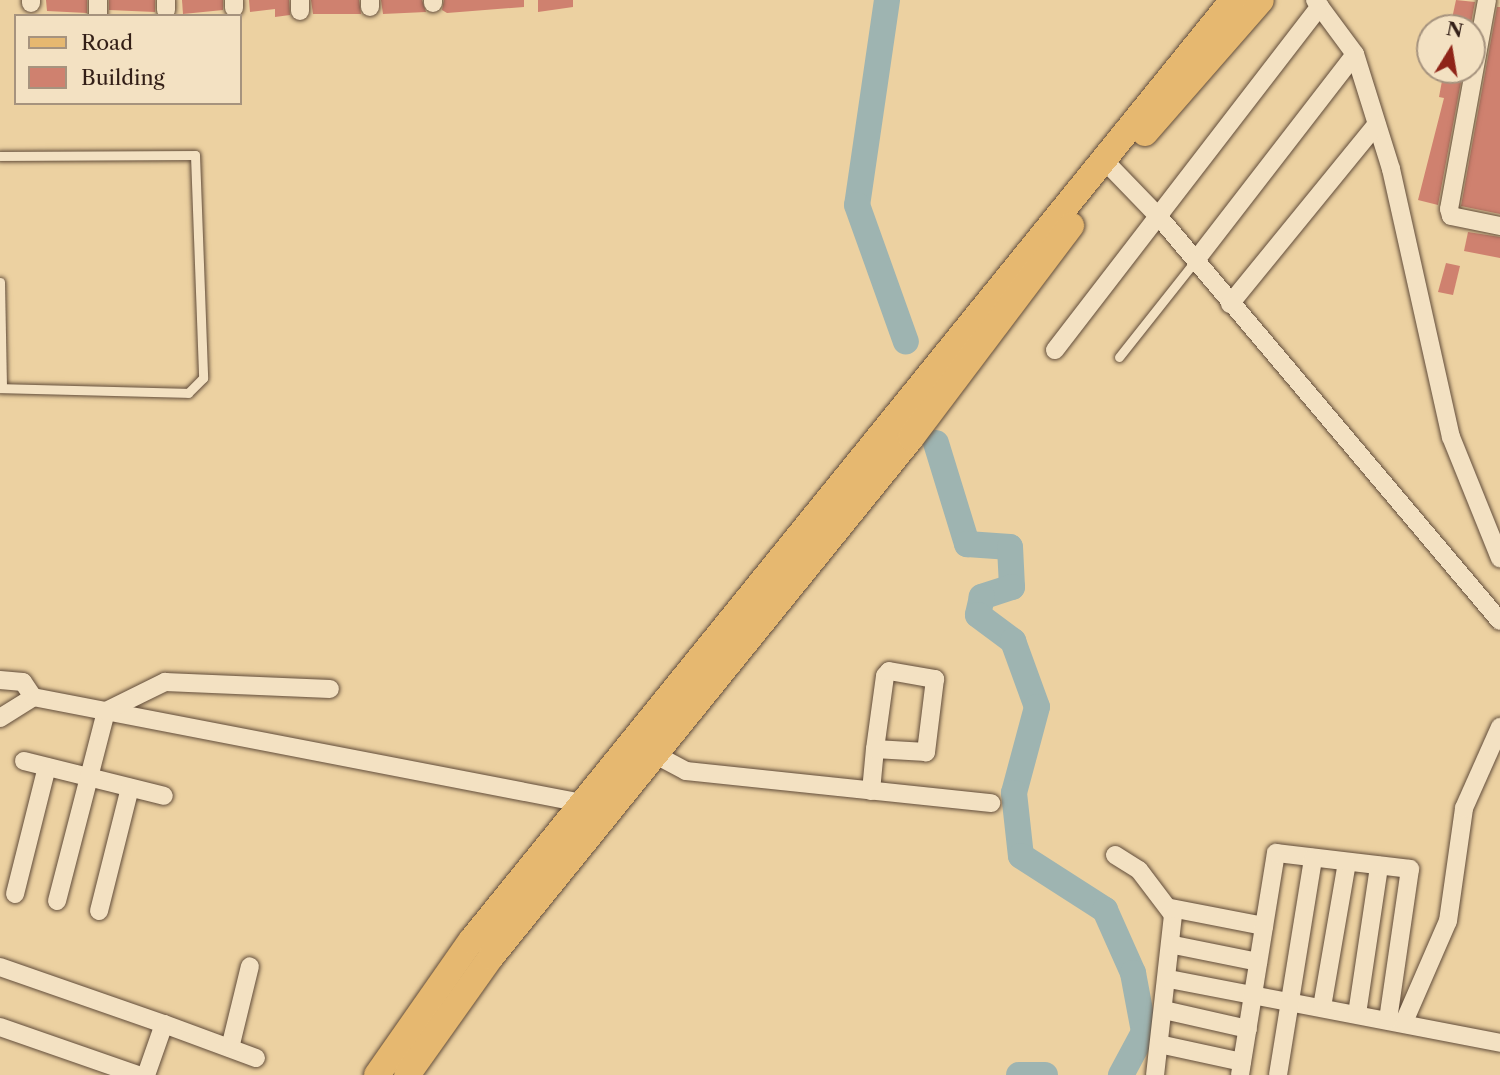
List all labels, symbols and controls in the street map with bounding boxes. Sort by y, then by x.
legend [14,14,242,105]
north arrow [1416,14,1486,84]
text: N [1444,17,1465,43]
text: Road [81,30,133,55]
text: Building [81,65,165,90]

